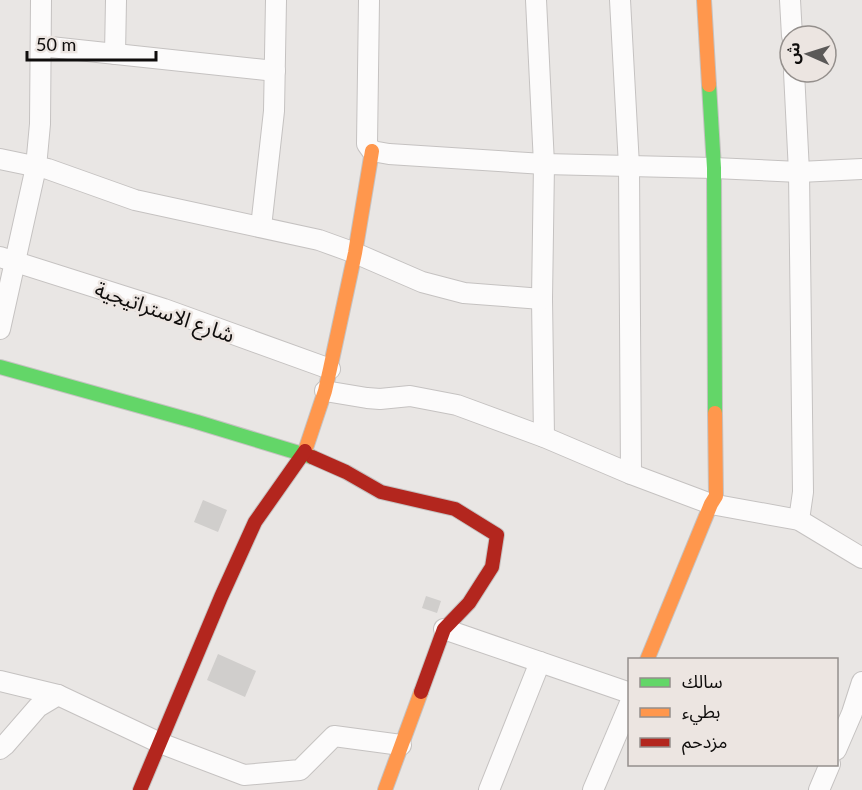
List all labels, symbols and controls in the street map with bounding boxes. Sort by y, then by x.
scale bar [27,24,156,62]
north arrow [778,24,838,84]
text: 50 m [36,33,76,55]
text: ش [782,42,804,65]
street label: شارع الاستراتيجية [91,275,238,350]
legend [628,658,838,766]
text: سالك [682,670,723,692]
text: بطيء [682,700,720,725]
text: مزدحم [682,730,727,755]

